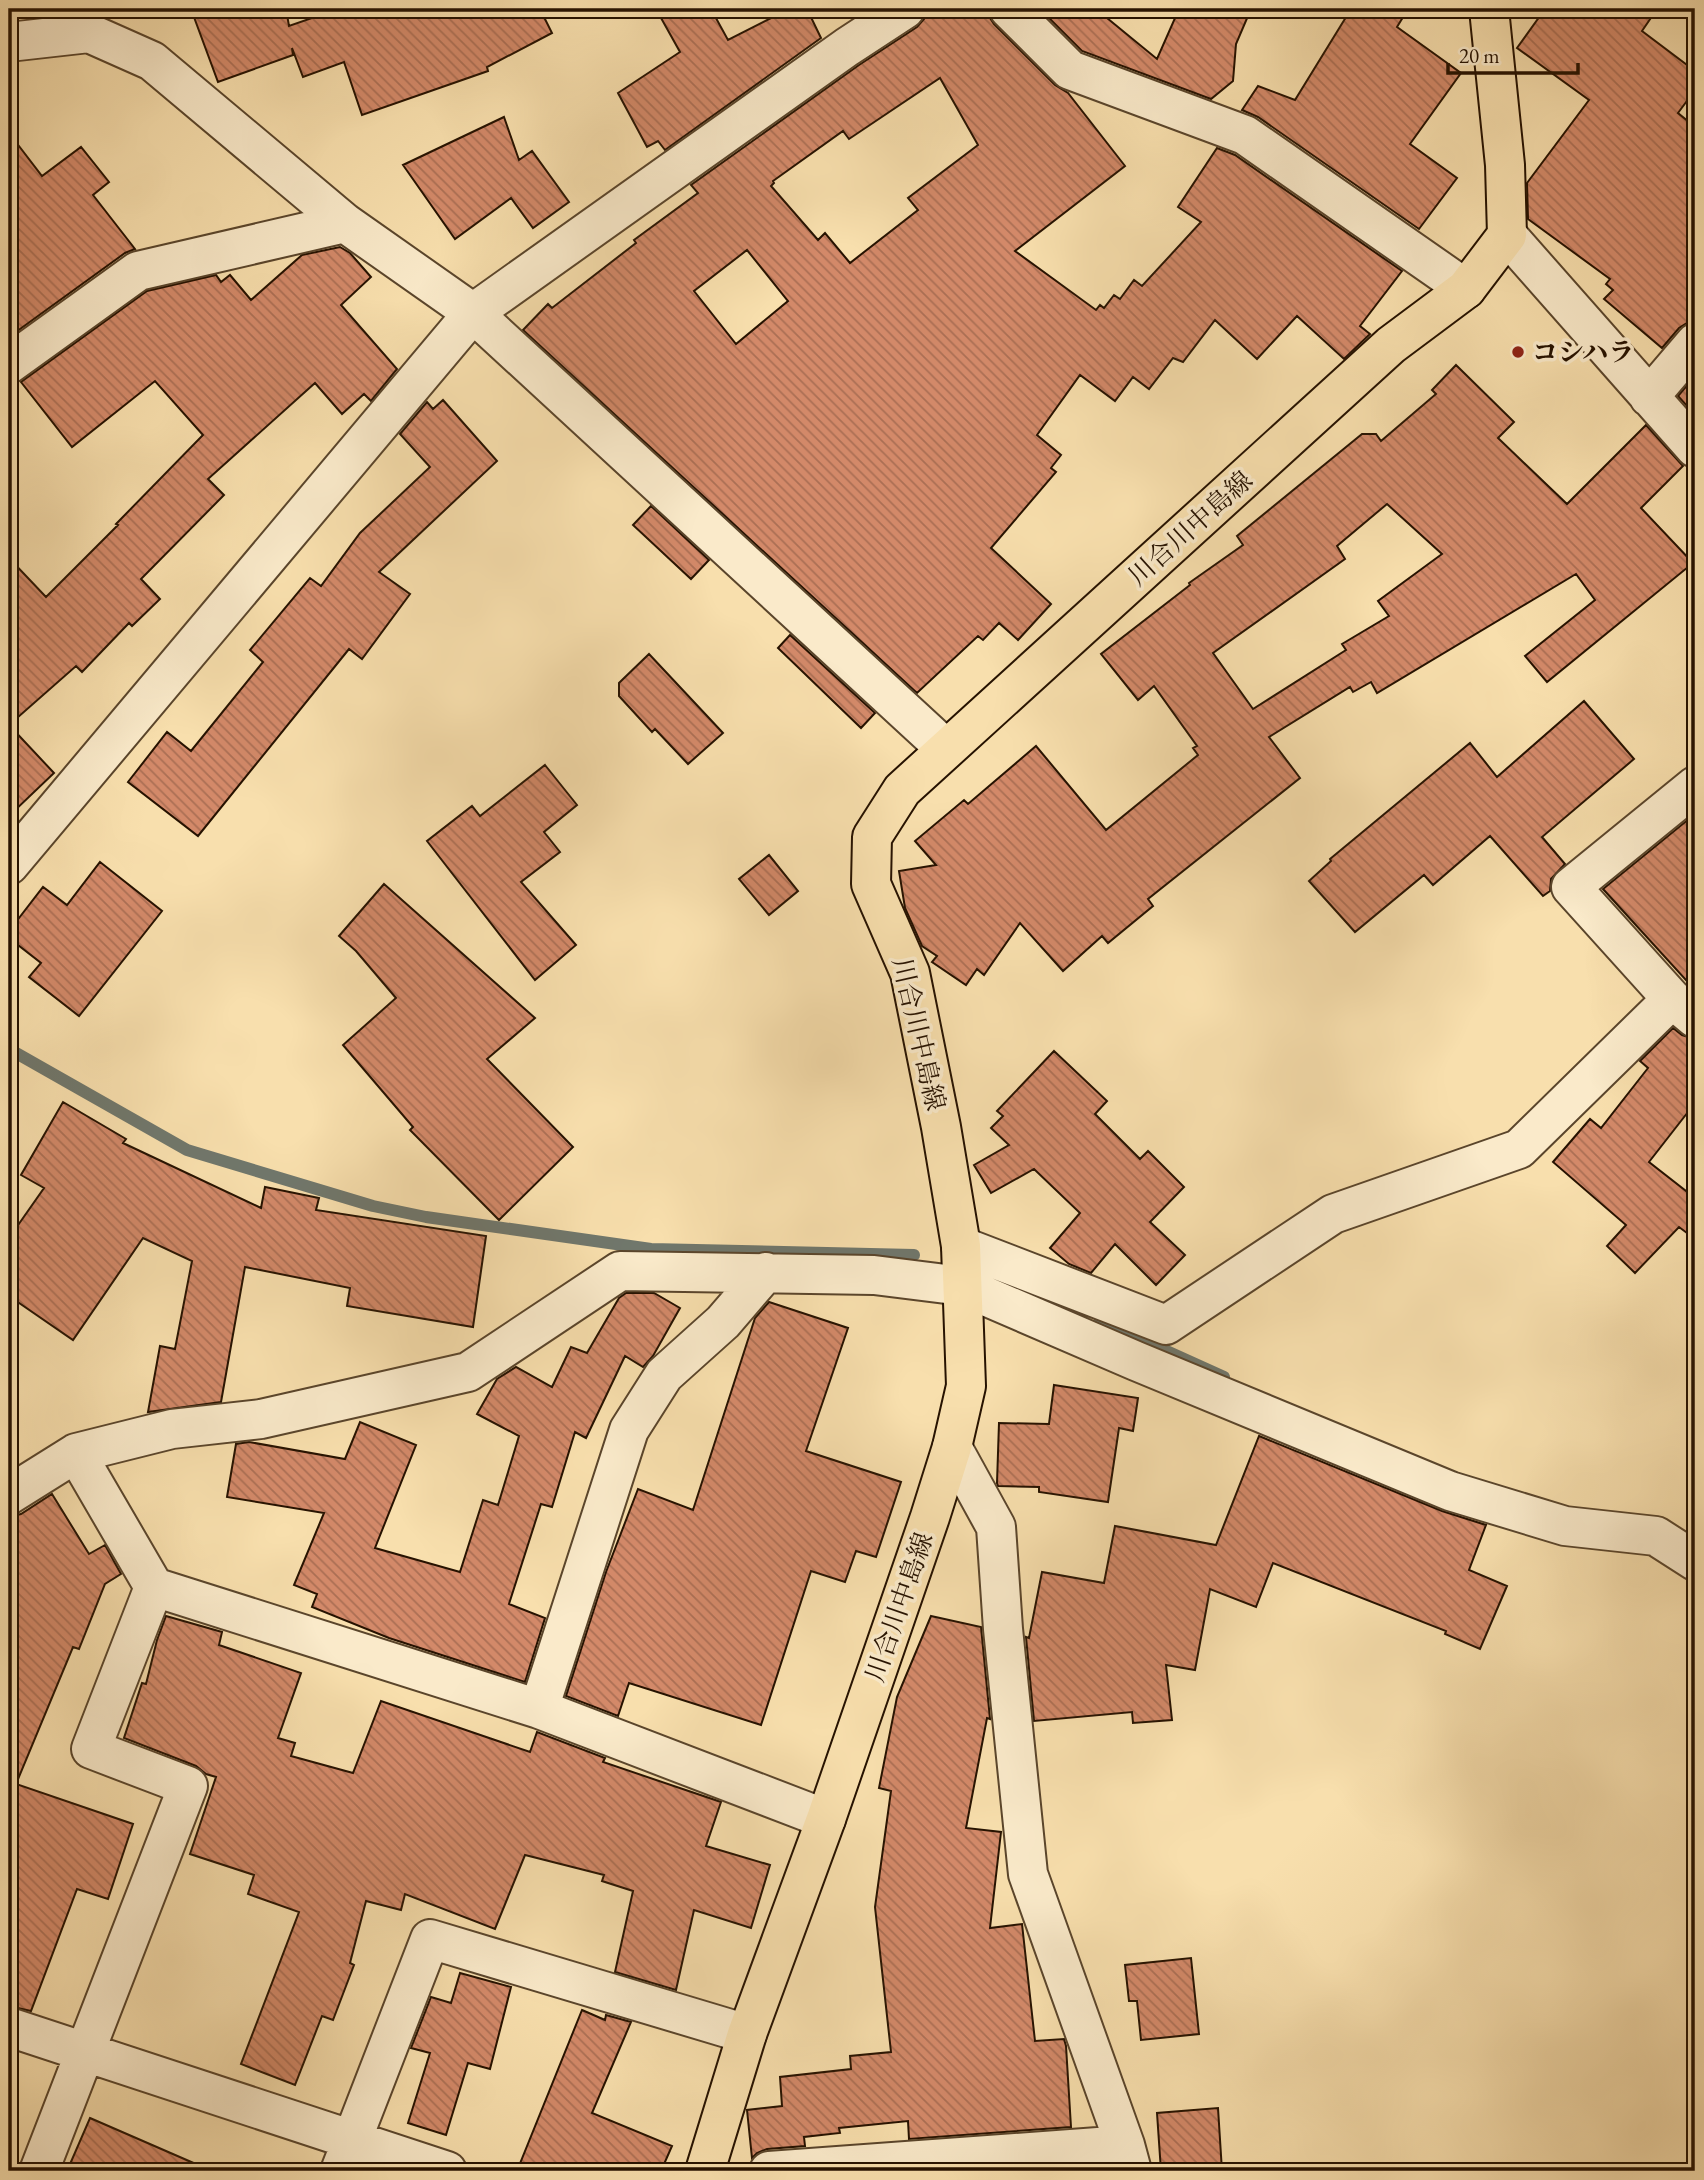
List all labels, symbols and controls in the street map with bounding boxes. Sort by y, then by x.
scale bar [1448,32,1578,76]
text: 20 m [1459,42,1500,69]
place label: コシハラ [1532,335,1634,369]
marker: コシハラ [1510,344,1526,360]
street label: 川合川中島線 [1121,463,1259,593]
street label: 川合川中島線 [885,954,953,1114]
street label: 川合川中島線 [858,1528,940,1686]

